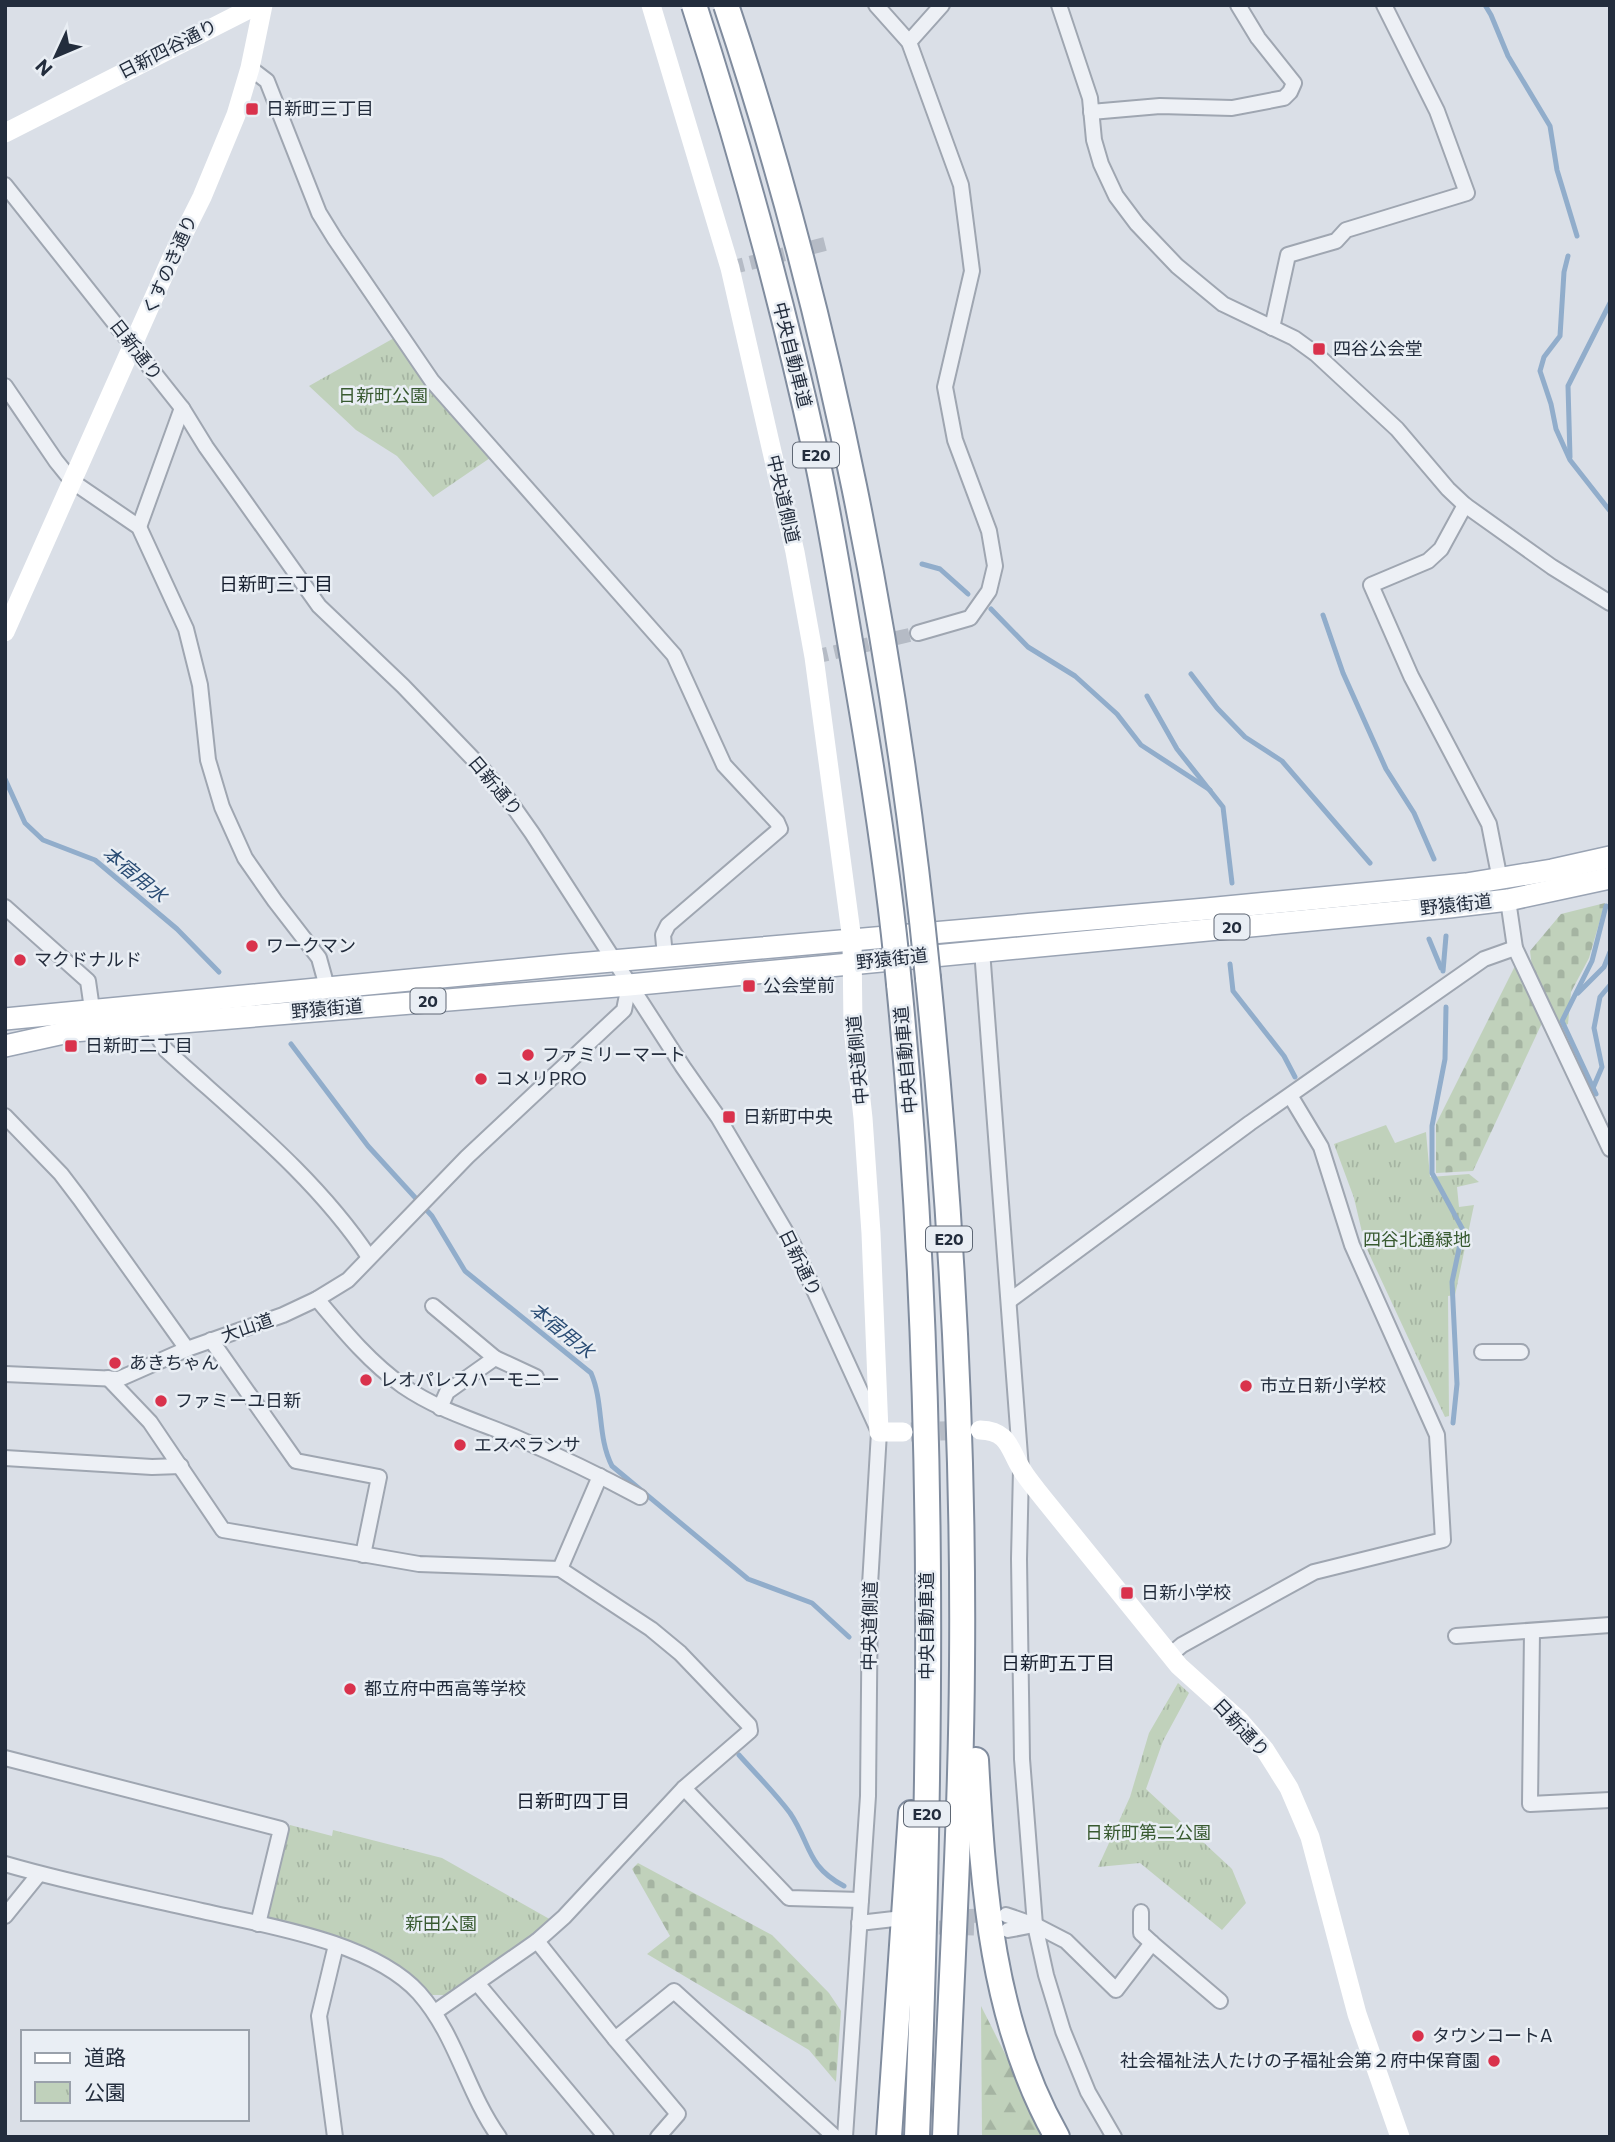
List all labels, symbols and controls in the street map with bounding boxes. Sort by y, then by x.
street label: 日新四谷通り [114,14,221,82]
north arrow [21,21,91,91]
text: N [30,55,57,81]
place label: 日新町三丁目 [266,97,374,119]
marker: 日新町三丁目 [244,101,260,117]
street label: くすのき通り [137,211,201,318]
street label: 中央自動車道 [769,300,817,410]
street label: 日新通り [106,314,168,385]
place label: 四谷公会堂 [1333,337,1423,359]
marker: 四谷公会堂 [1311,341,1327,357]
park label: 日新町公園 [338,384,428,406]
road number: E20 [793,442,839,468]
street label: 中央道側道 [763,452,805,545]
district label: 日新町三丁目 [219,572,333,595]
street label: 日新通り [464,751,527,820]
water label: 本宿用水 [99,841,174,908]
street label: 野猿街道 [1419,889,1493,919]
road number: 20 [1214,914,1250,939]
place label: ワークマン [266,934,356,956]
marker: ワークマン [244,938,260,954]
street label: 野猿街道 [855,943,929,973]
place label: マクドナルド [34,948,142,970]
marker: マクドナルド [12,952,28,968]
place label: 公会堂前 [763,974,835,996]
marker: 公会堂前 [741,978,757,994]
road number: 20 [410,988,446,1014]
street label: 野猿街道 [290,994,364,1022]
street label: 中央自動車道 [889,1005,921,1115]
street label: 中央道側道 [842,1014,872,1106]
place label: 日新町二丁目 [85,1034,193,1056]
marker: 日新町二丁目 [63,1038,79,1054]
place label: ファミリーマート [542,1043,686,1065]
marker: ファミリーマート [520,1047,536,1063]
place label: コメリPRO [495,1067,587,1089]
marker: コメリPRO [473,1071,489,1087]
place label: 日新町中央 [743,1105,833,1127]
marker: 日新町中央 [721,1109,737,1125]
street label: 日新通り [775,1225,827,1300]
road number: E20 [926,1226,972,1252]
park label: 四谷北通緑地 [1363,1228,1471,1250]
water label: 本宿用水 [526,1297,601,1364]
street label: 大山道 [218,1308,276,1346]
place label: あきちゃん [129,1351,219,1373]
marker: あきちゃん [107,1355,123,1371]
place label: レオパレスハーモニー [380,1368,560,1390]
marker: レオパレスハーモニー [358,1372,374,1388]
place label: 市立日新小学校 [1260,1374,1386,1396]
marker: 市立日新小学校 [1238,1378,1254,1394]
place label: ファミーユ日新 [175,1389,301,1411]
marker: ファミーユ日新 [153,1393,169,1409]
place label: エスペランサ [474,1433,581,1455]
marker: エスペランサ [452,1437,468,1453]
street label: 中央自動車道 [915,1572,937,1680]
street label: 中央道側道 [857,1581,881,1671]
place label: 日新小学校 [1141,1581,1231,1603]
marker: 日新小学校 [1119,1585,1135,1601]
district label: 日新町五丁目 [1001,1651,1115,1674]
place label: 都立府中西高等学校 [364,1677,526,1699]
marker: 都立府中西高等学校 [342,1681,358,1697]
street label: 日新通り [1209,1693,1274,1761]
district label: 日新町四丁目 [516,1789,630,1812]
road number: E20 [904,1802,950,1826]
park label: 日新町第二公園 [1085,1821,1211,1843]
park label: 新田公園 [405,1912,477,1934]
place label: タウンコートA [1432,2024,1552,2046]
marker: タウンコートA [1410,2028,1426,2044]
legend [21,2030,248,2121]
text: 道路 [84,2044,126,2069]
place label: 社会福祉法人たけの子福祉会第２府中保育園 [1120,2049,1480,2071]
marker: 社会福祉法人たけの子福祉会第２府中保育園 [1486,2053,1502,2069]
text: 公園 [84,2079,126,2104]

